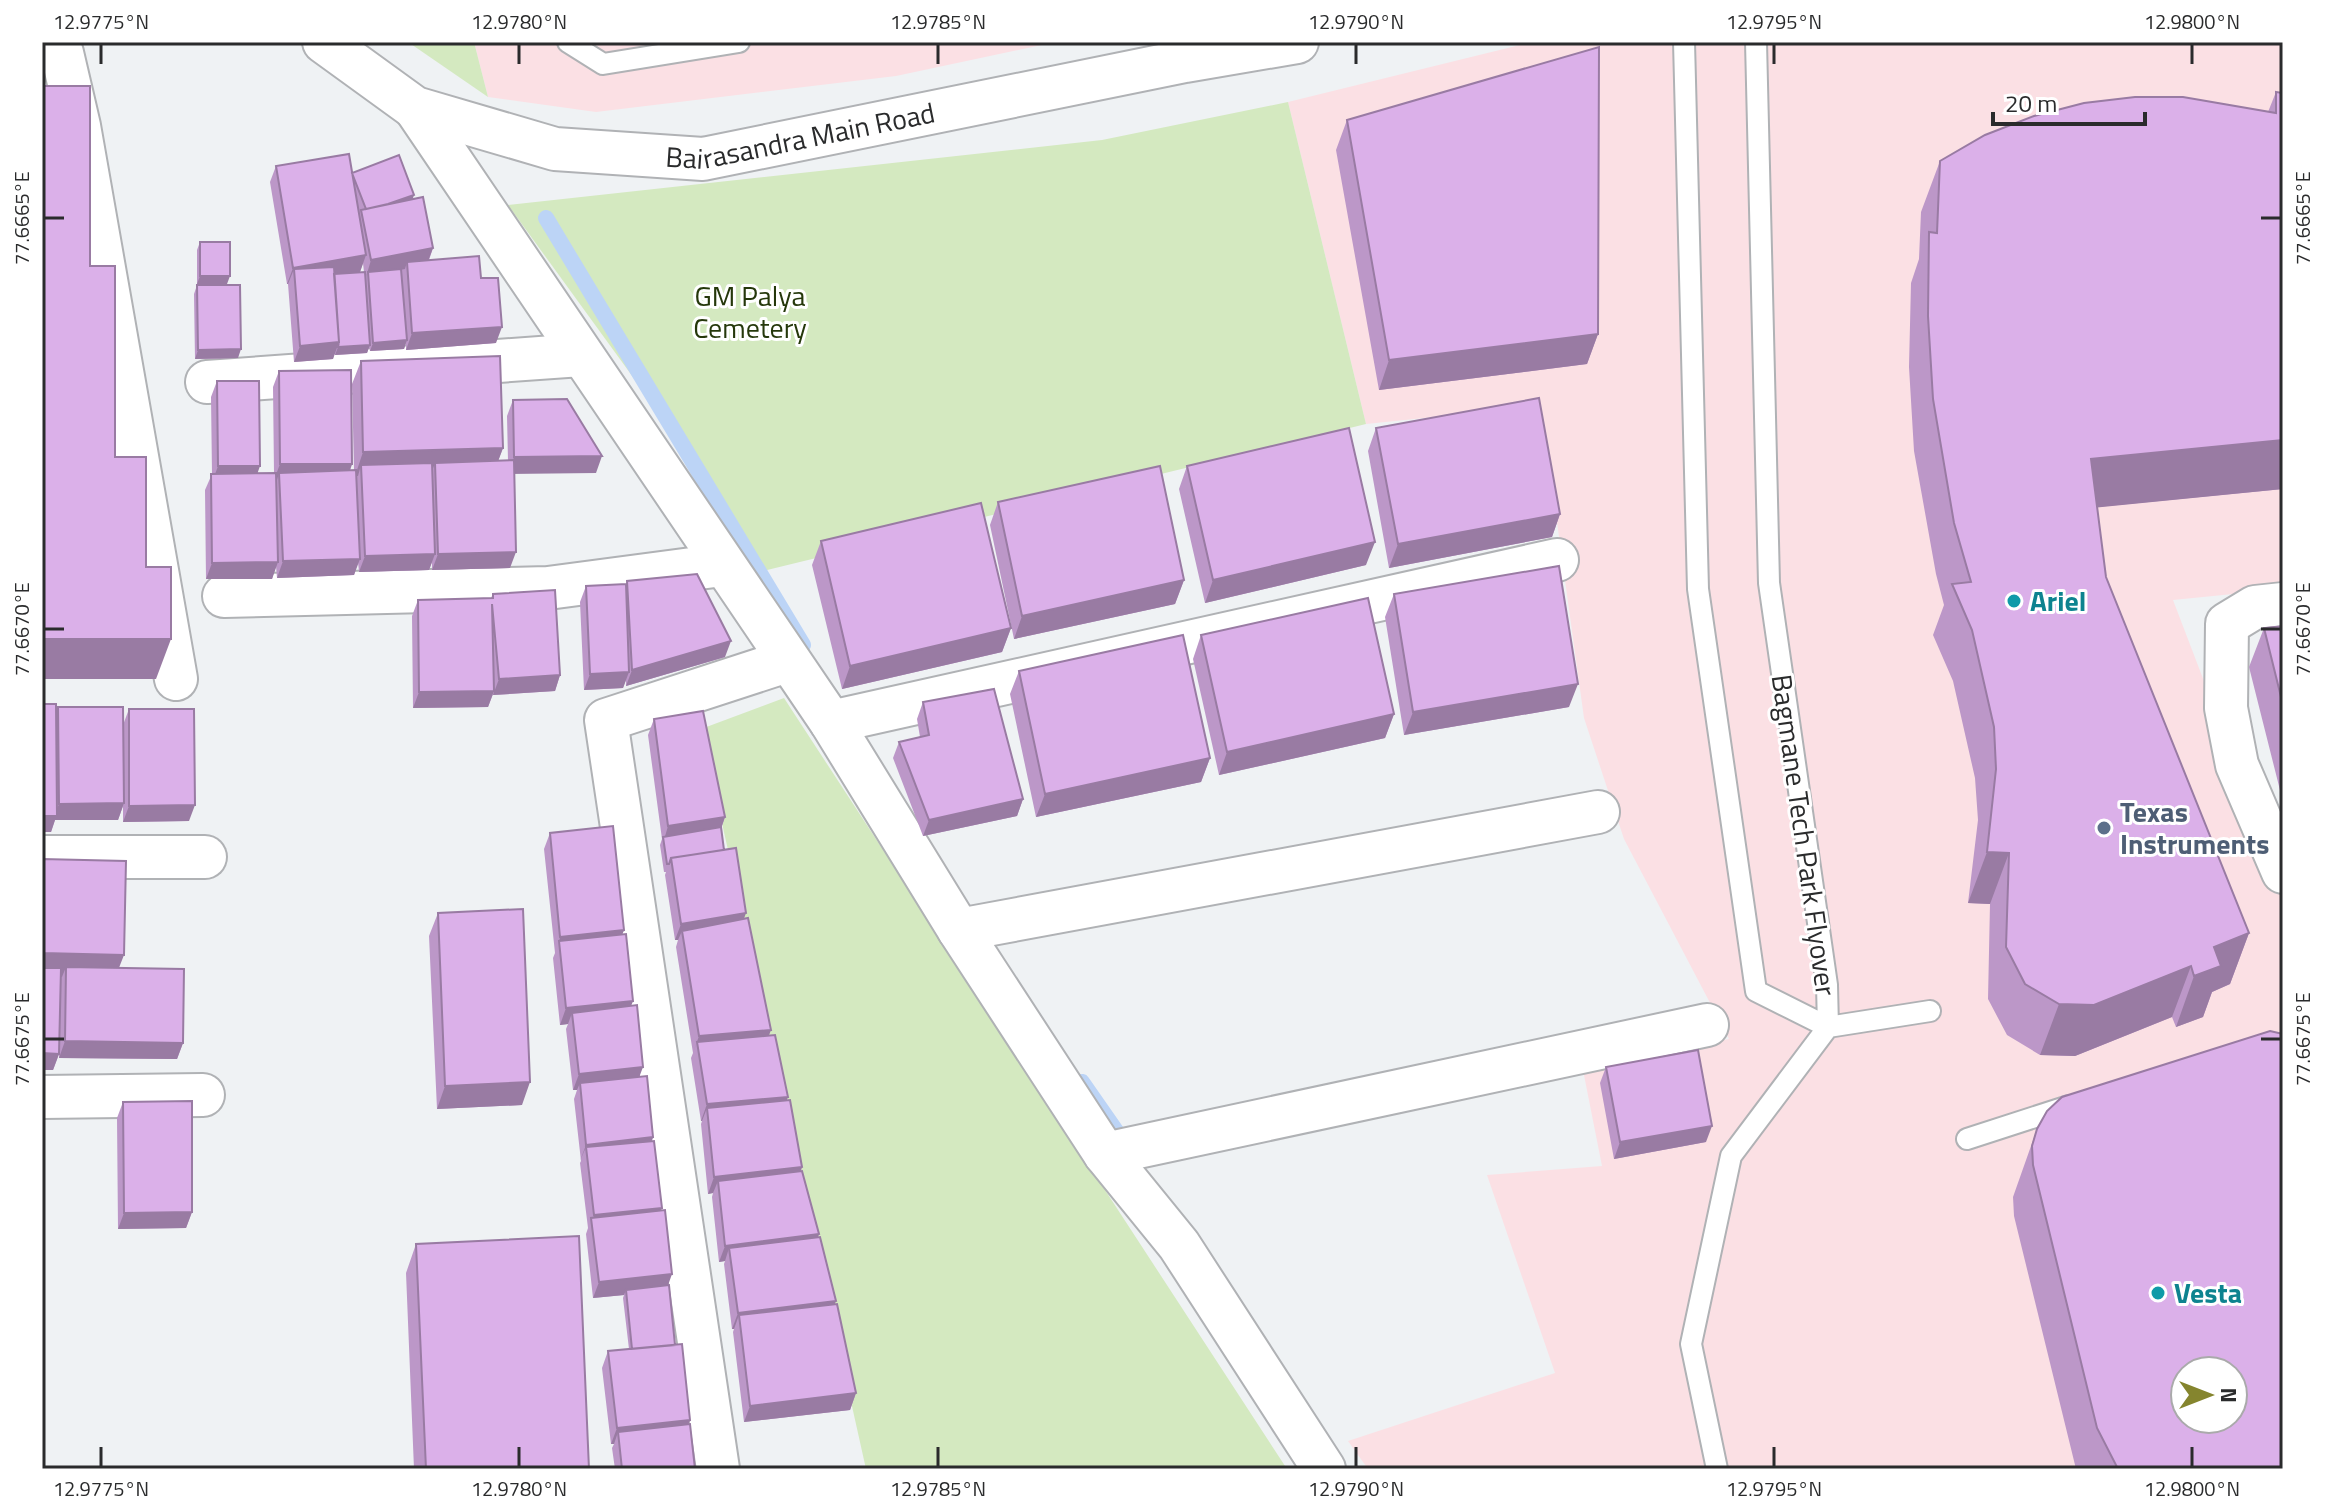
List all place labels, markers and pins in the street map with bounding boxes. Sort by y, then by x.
place label: Ariel [2030,579,2086,622]
marker: Ariel [2005,592,2023,610]
place label: Texas Instruments [2120,790,2269,865]
marker: Texas Instruments [2095,819,2113,837]
place label: Vesta [2174,1271,2242,1314]
marker: Vesta [2149,1284,2167,1302]

